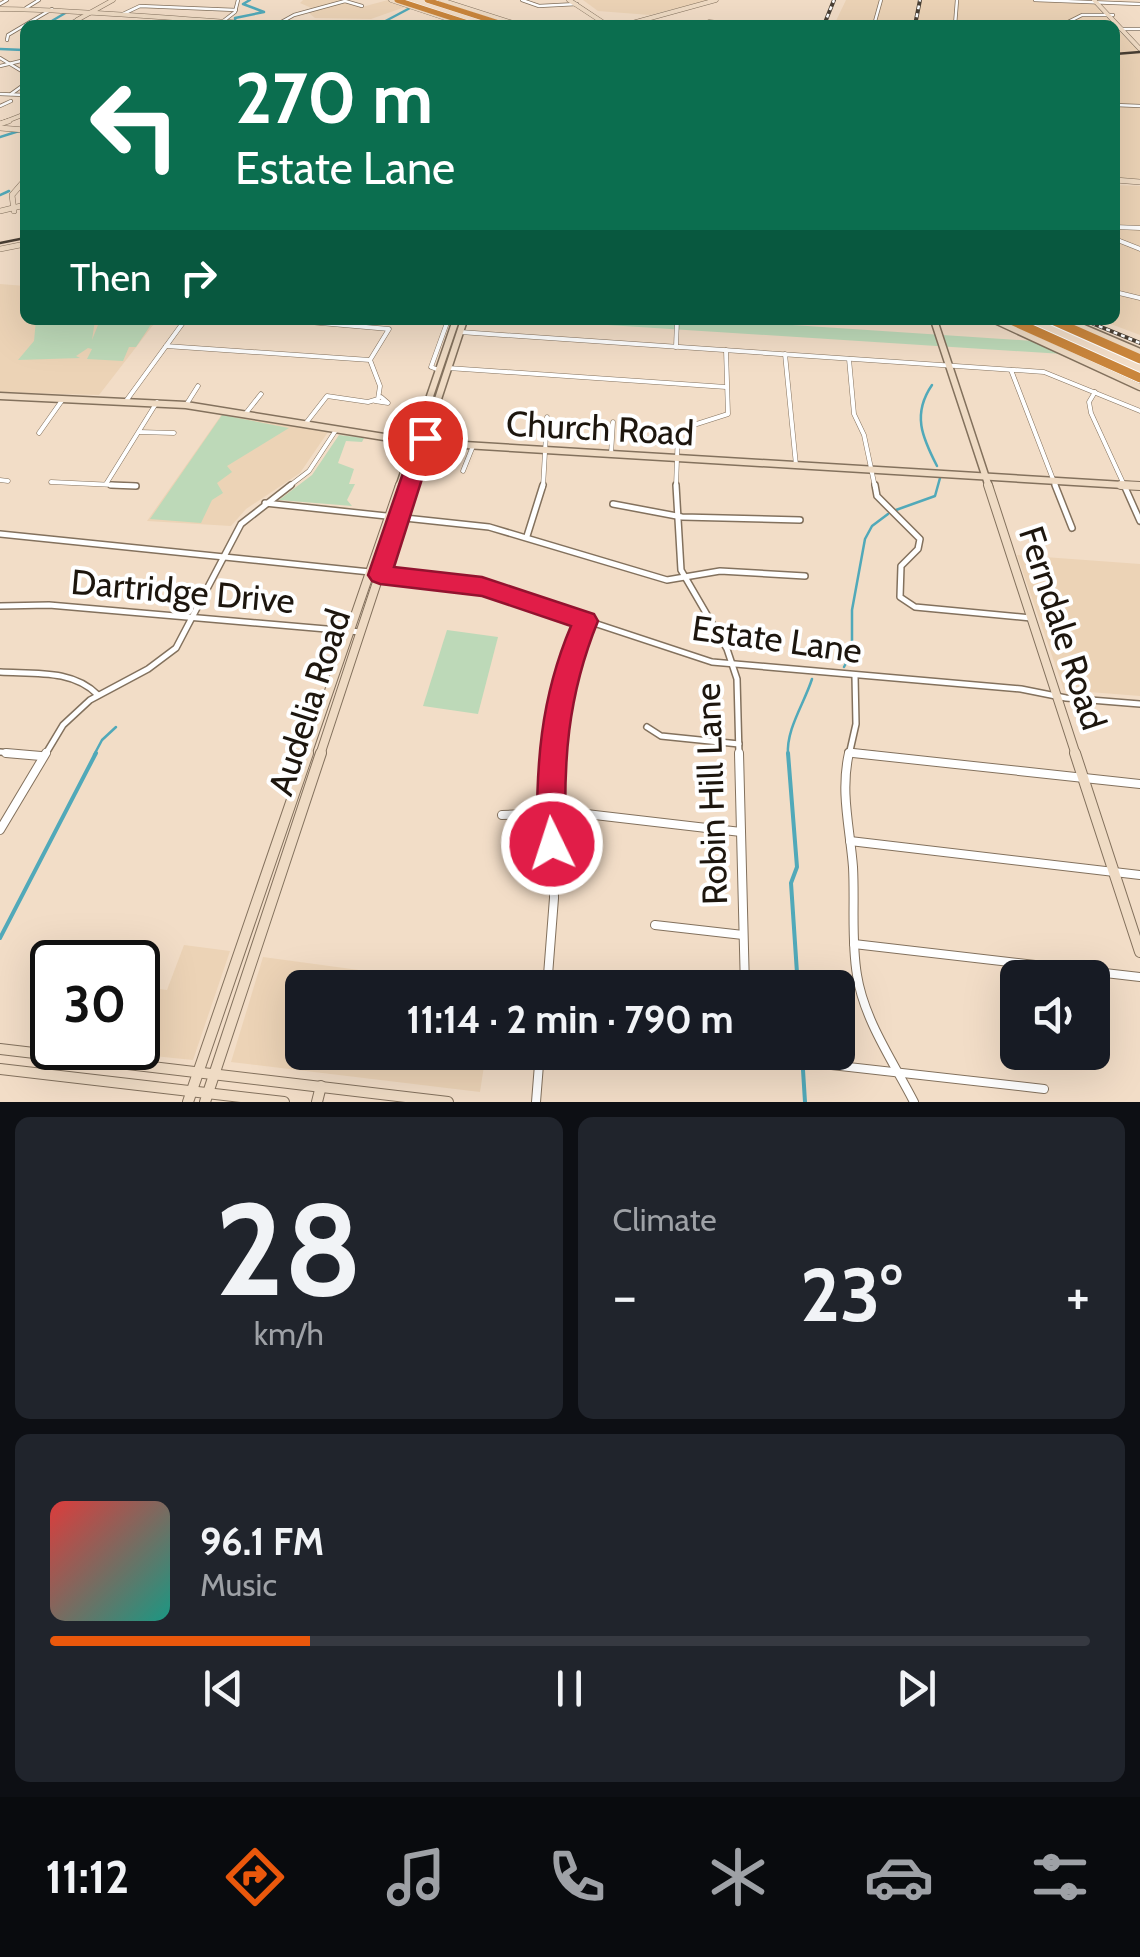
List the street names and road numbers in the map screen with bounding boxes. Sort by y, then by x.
street label: Church Road [505,402,695,454]
street label: Ferndale Road [1010,521,1116,735]
street label: Dartridge Drive [69,560,297,622]
street label: Audelia Road [259,604,359,800]
street label: Estate Lane [689,606,865,672]
street label: Robin Hill Lane [686,682,736,906]

